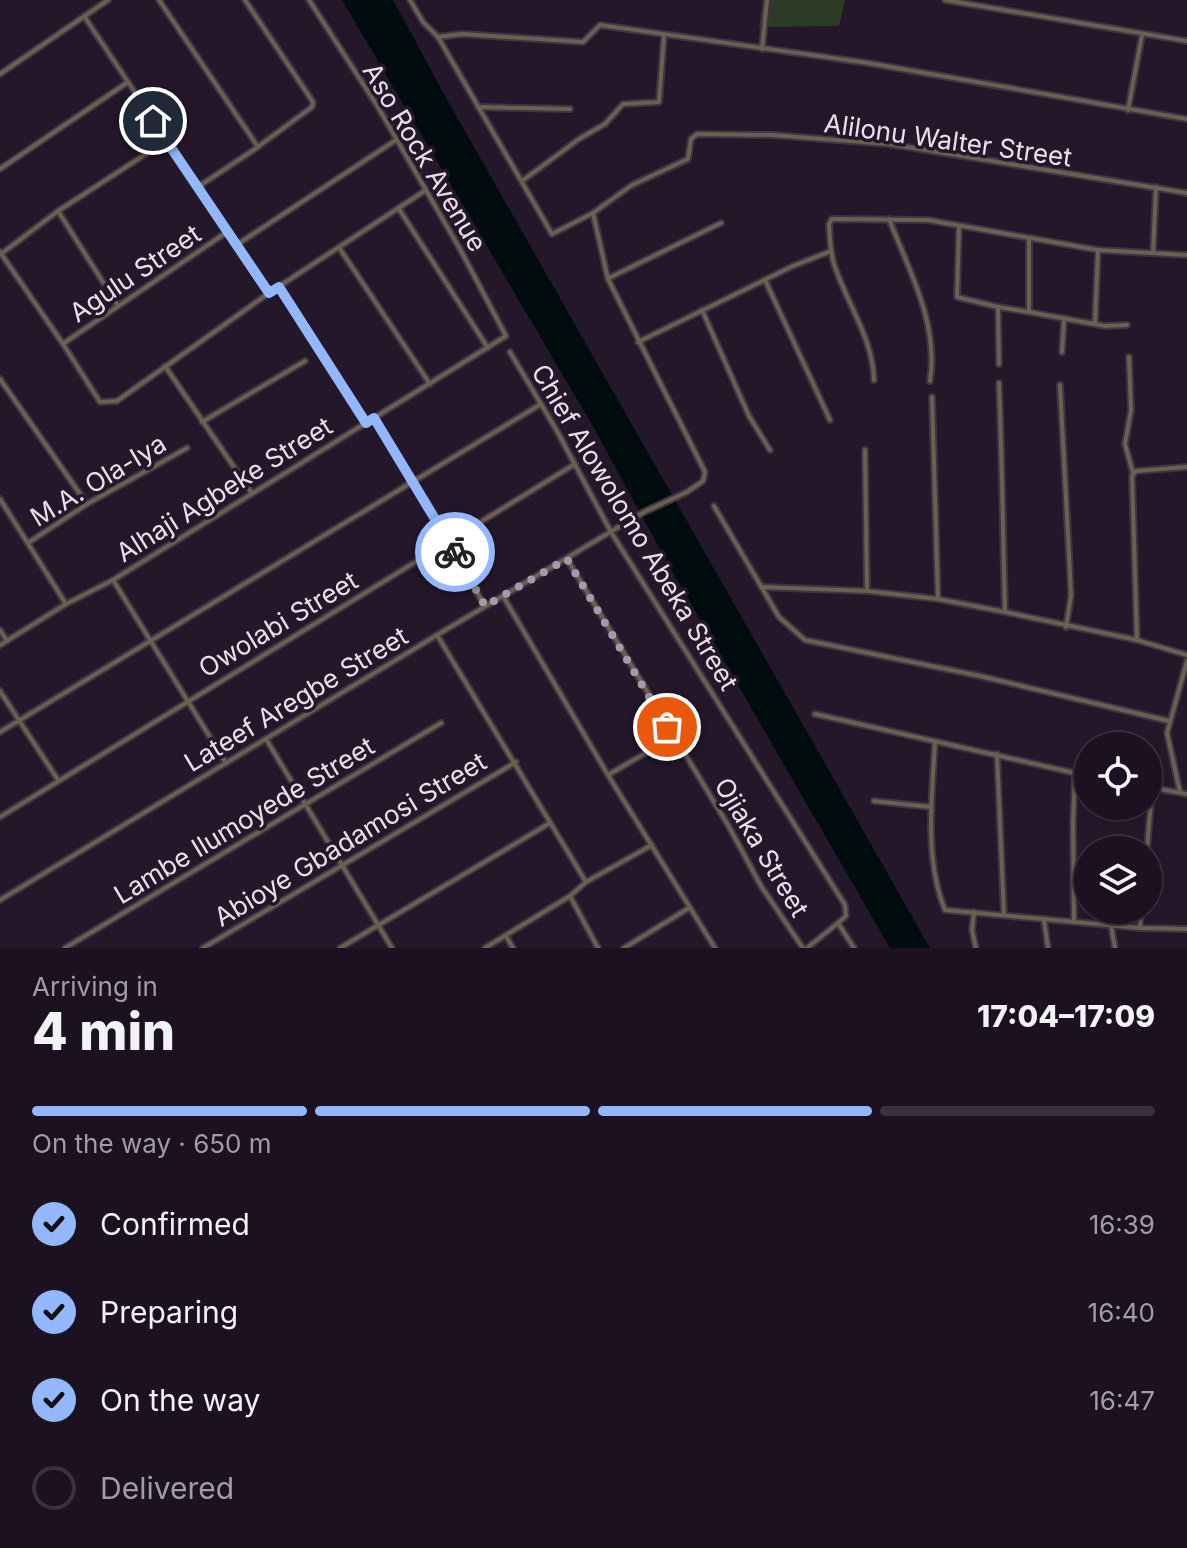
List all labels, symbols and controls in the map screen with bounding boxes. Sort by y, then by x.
street label: Aso Rock Avenue [357,57,493,257]
pin [119,87,187,155]
icon: home [131,99,175,143]
street label: Alilonu Walter Street [822,107,1074,173]
street label: Agulu Street [63,218,207,328]
street label: Chief Alowolomo Abeka Street [525,358,745,696]
street label: Alhaji Agbeke Street [110,410,338,568]
street label: M.A. Ola-Iya [25,427,171,533]
courier [415,512,495,592]
icon: bike [433,530,477,574]
street label: Owolabi Street [193,564,363,684]
street label: Lateef Aregbe Street [179,620,413,778]
pin [633,693,701,761]
icon: bag [645,705,689,749]
street label: Lambe Ilumoyede Street [108,730,380,910]
map controls [1074,732,1162,924]
button: locate [1074,732,1162,820]
street label: Abioye Gbadamosi Street [208,745,492,933]
street label: Ojiaka Street [708,772,816,922]
button: layers [1074,836,1162,924]
text: Arriving in [32,971,158,1002]
text: 17:04–17:09 [977,998,1155,1034]
text: 4 min [32,1000,175,1063]
text: On the way · 650 m [32,1128,272,1159]
icon: check [32,1202,76,1246]
text: Confirmed [100,1206,250,1242]
text: 16:39 [1089,1209,1155,1240]
icon: check [32,1290,76,1334]
text: Preparing [100,1294,238,1330]
text: 16:40 [1088,1297,1155,1328]
icon: check [32,1378,76,1422]
text: On the way [100,1382,260,1418]
text: 16:47 [1089,1385,1155,1416]
text: Delivered [100,1470,234,1506]

